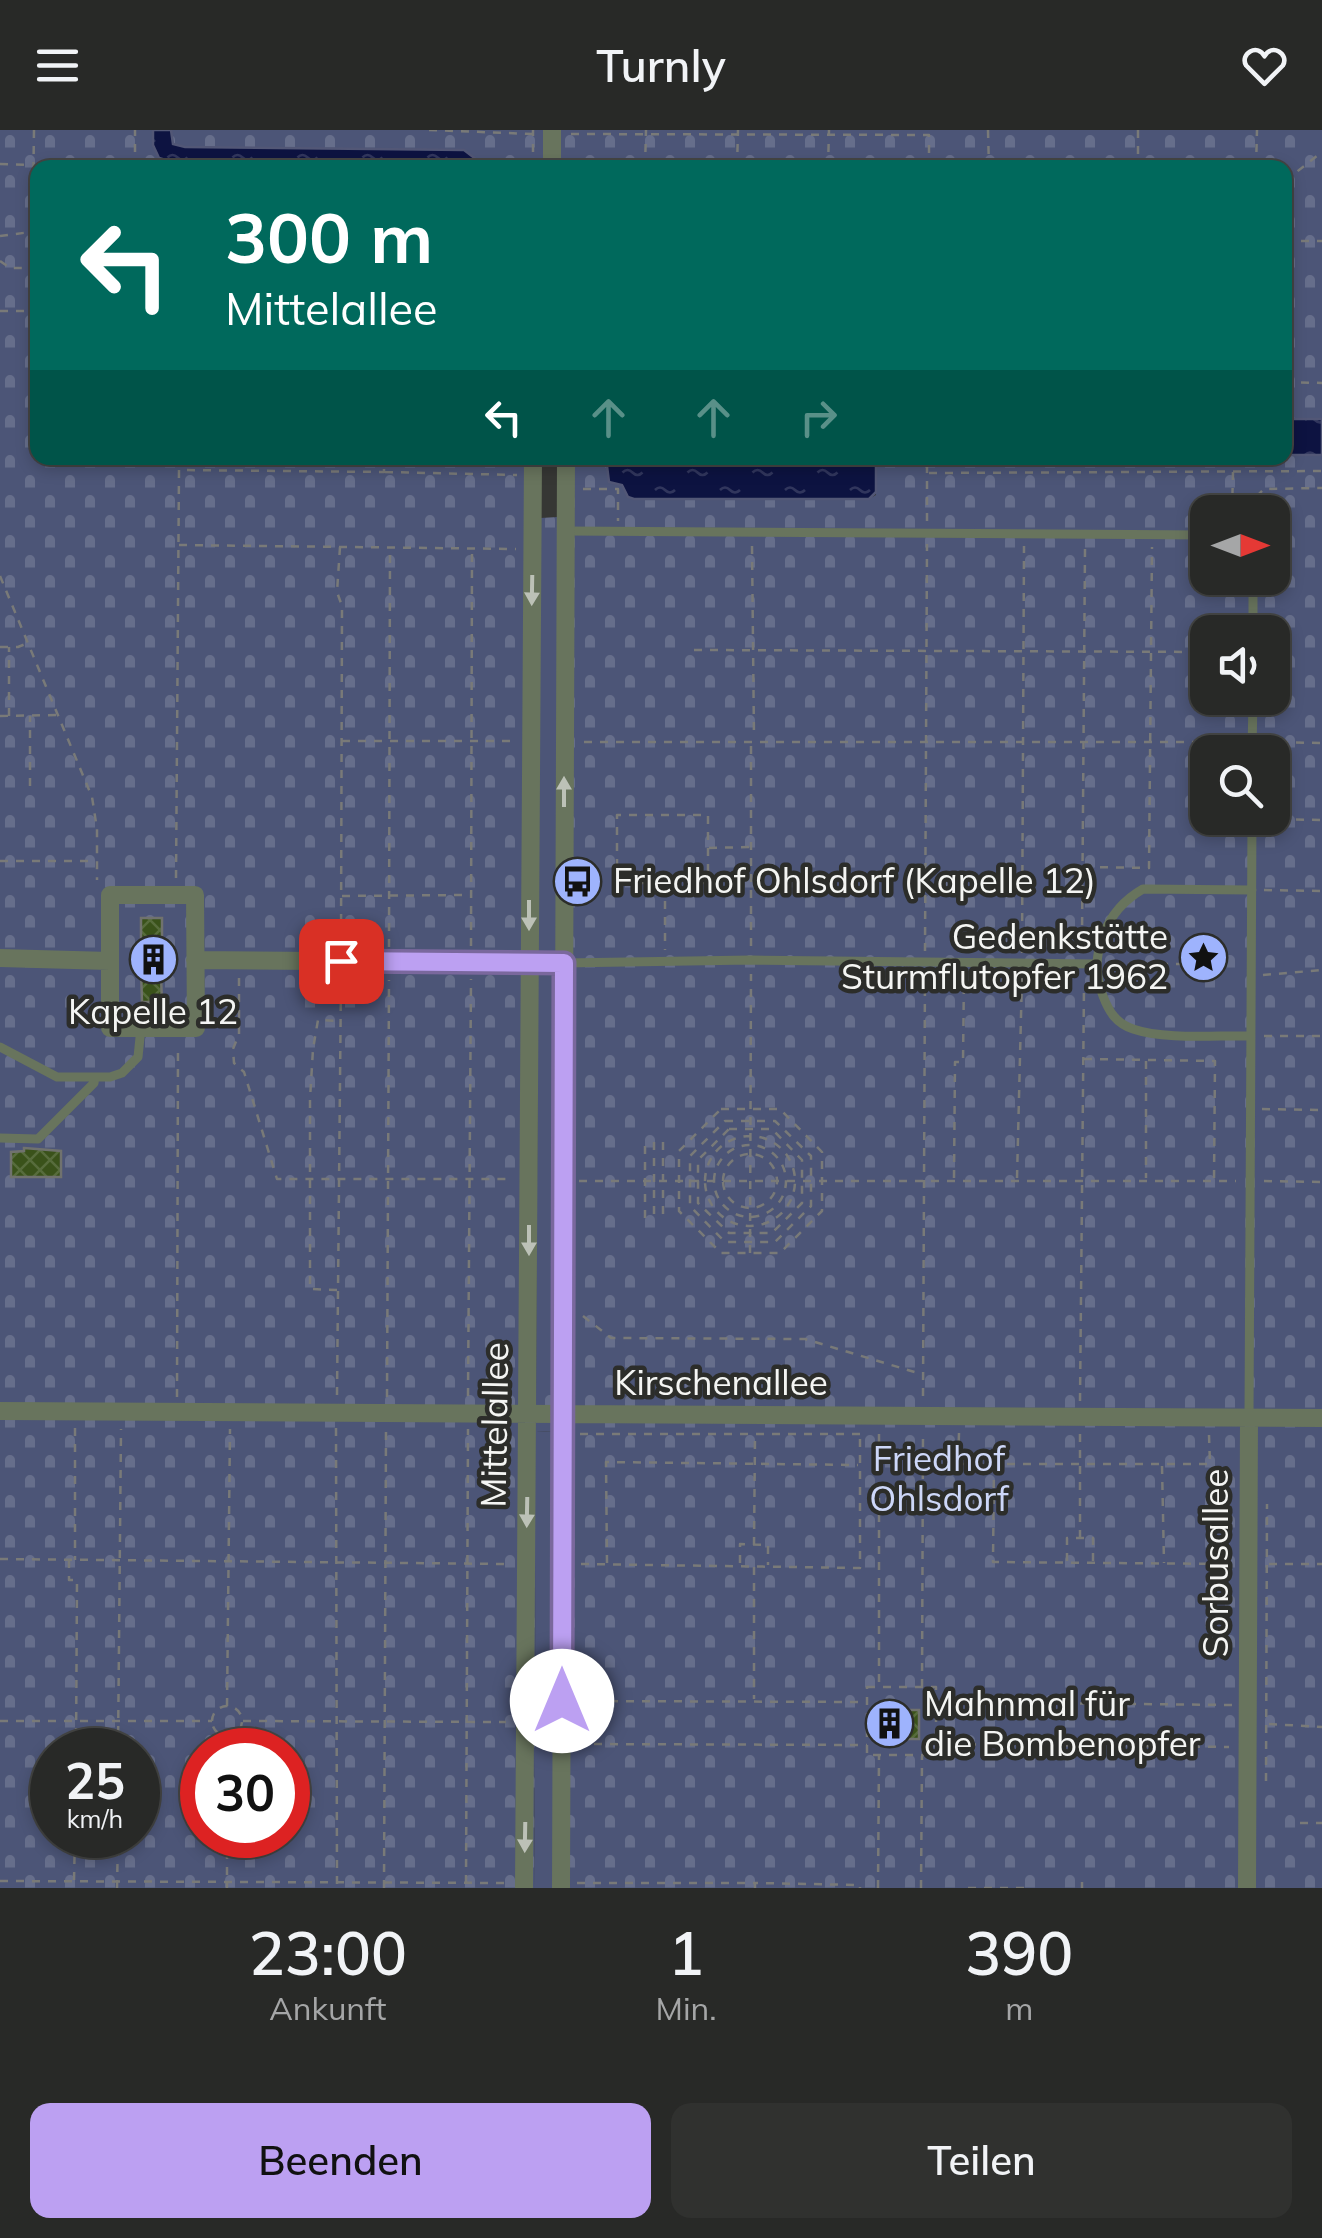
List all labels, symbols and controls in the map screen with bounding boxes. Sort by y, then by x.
text: Turnly [596,37,726,93]
icon: menu [30,38,85,93]
icon: heart [1237,38,1292,93]
text: 300 m [225,193,433,281]
icon: left [60,200,190,330]
text: Mittelallee [225,280,438,336]
icon: left [476,390,531,445]
icon: ahead [581,390,636,445]
icon: ahead [686,390,741,445]
icon: right [791,390,846,445]
north arrow [1190,495,1290,595]
map controls [1190,495,1290,835]
one-way arrow [524,574,540,606]
button: sound [1190,615,1290,715]
button: search [1190,735,1290,835]
one-way arrow [557,775,573,807]
bus stop icon: Friedhof Ohlsdorf (Kapelle 12) [552,855,604,907]
place label: Friedhof Ohlsdorf (Kapelle 12) [613,858,1096,902]
one-way arrow [521,899,537,931]
place label: Gedenkstätte Sturmflutopfer 1962 [841,914,1168,998]
pin [299,919,384,1004]
place icon: Gedenkstätte Sturmflutopfer 1962 [1177,931,1229,983]
building icon: Kapelle 12 [127,934,179,986]
icon: arrive [314,934,369,989]
place label: Kapelle 12 [68,989,238,1033]
one-way arrow [521,1224,537,1256]
street label: Mittelallee [471,1342,517,1508]
street label: Kirschenallee [614,1360,828,1404]
park label: Friedhof Ohlsdorf [869,1436,1010,1520]
street label: Sorbusallee [1193,1469,1237,1657]
one-way arrow [518,1496,534,1528]
position arrow [510,1649,614,1753]
place label: Mahnmal für die Bombenopfer [924,1681,1201,1765]
building icon: Mahnmal für die Bombenopfer [863,1698,915,1750]
speed limit sign: 30 [180,1728,310,1858]
text: 25 [65,1749,125,1812]
text: km/h [67,1803,123,1834]
one-way arrow [517,1821,533,1853]
text: 23:00 [249,1915,407,1990]
text: 1 [668,1915,704,1990]
text: 390 [965,1915,1073,1990]
text: Ankunft [269,1988,386,2028]
text: Min. [656,1988,717,2028]
text: m [1005,1988,1033,2028]
button: Beenden [30,2103,651,2218]
button: Teilen [671,2103,1292,2218]

